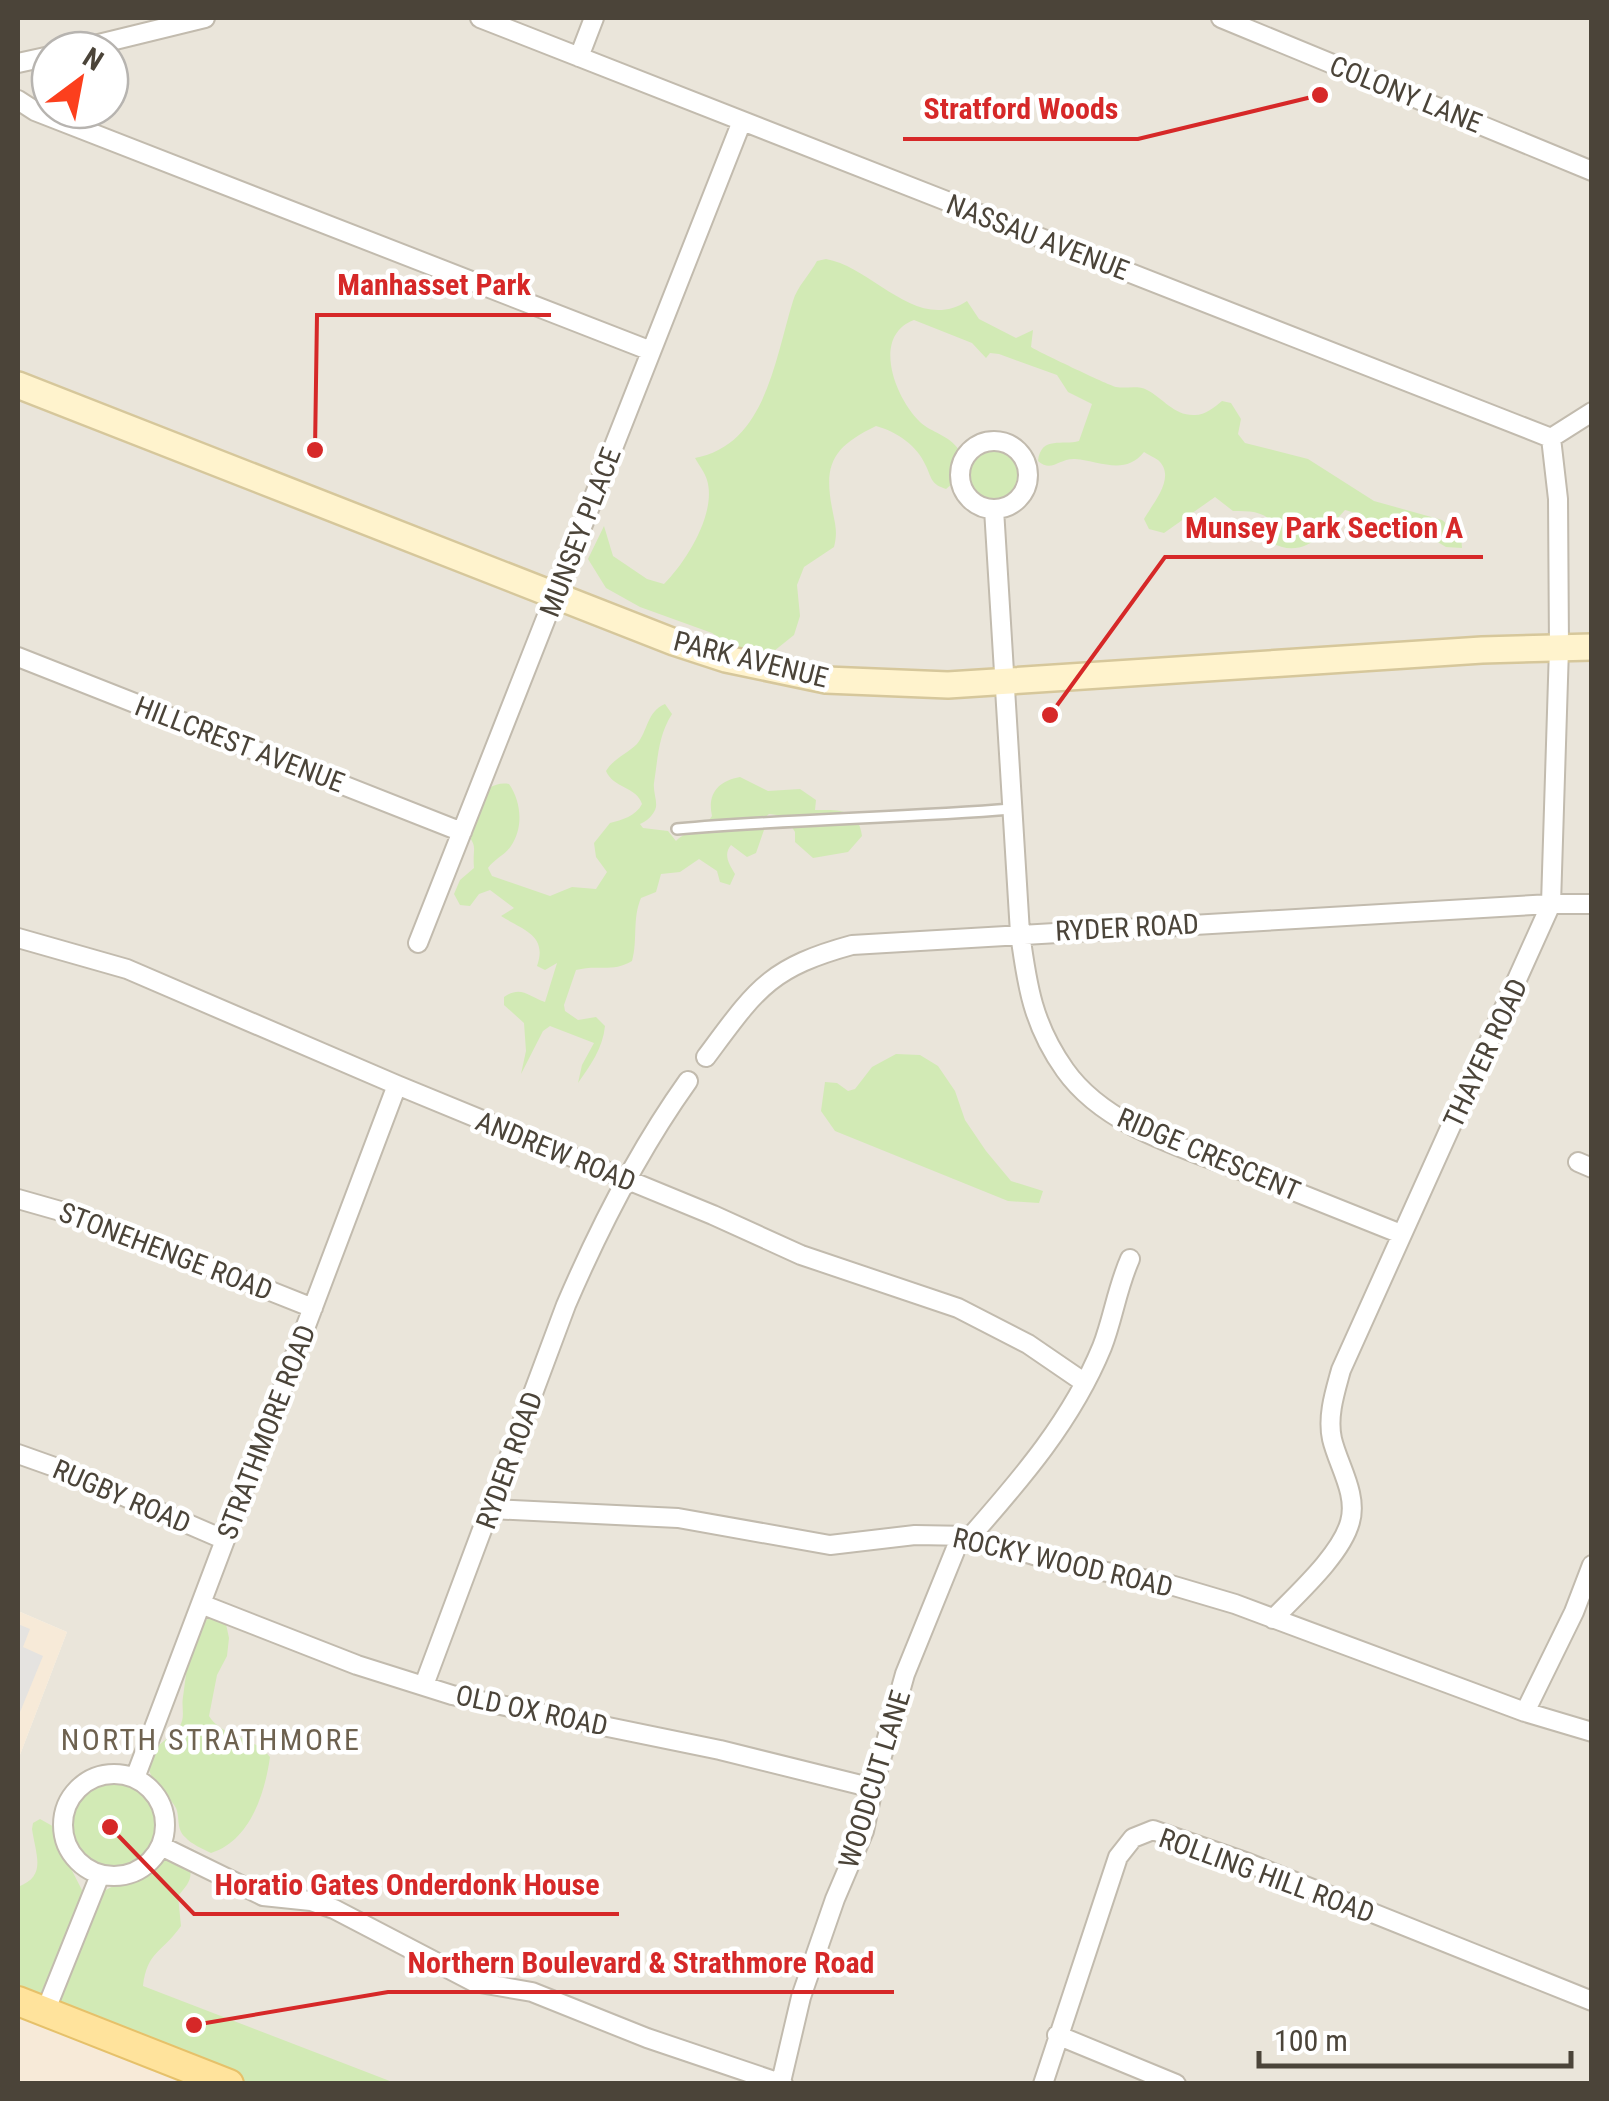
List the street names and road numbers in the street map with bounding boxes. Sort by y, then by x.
street label: COLONY LANE [1325,49,1487,140]
street label: NASSAU AVENUE [942,188,1134,287]
street label: MUNSEY PLACE [533,443,628,621]
street label: PARK AVENUE [670,624,831,695]
street label: HILLCREST AVENUE [131,689,349,800]
street label: RYDER ROAD [1054,907,1200,948]
street label: THAYER ROAD [1437,974,1534,1133]
street label: RIDGE CRESCENT [1113,1101,1305,1208]
street label: ANDREW ROAD [471,1104,641,1199]
street label: STONEHENGE ROAD [54,1196,277,1307]
street label: STRATHMORE ROAD [210,1320,323,1544]
street label: RYDER ROAD [469,1387,550,1533]
street label: RUGBY ROAD [48,1453,196,1540]
street label: ROCKY WOOD ROAD [950,1521,1176,1604]
street label: OLD OX ROAD [453,1678,611,1743]
street label: WOODCUT LANE [832,1686,917,1872]
street label: ROLLING HILL ROAD [1155,1821,1379,1930]

